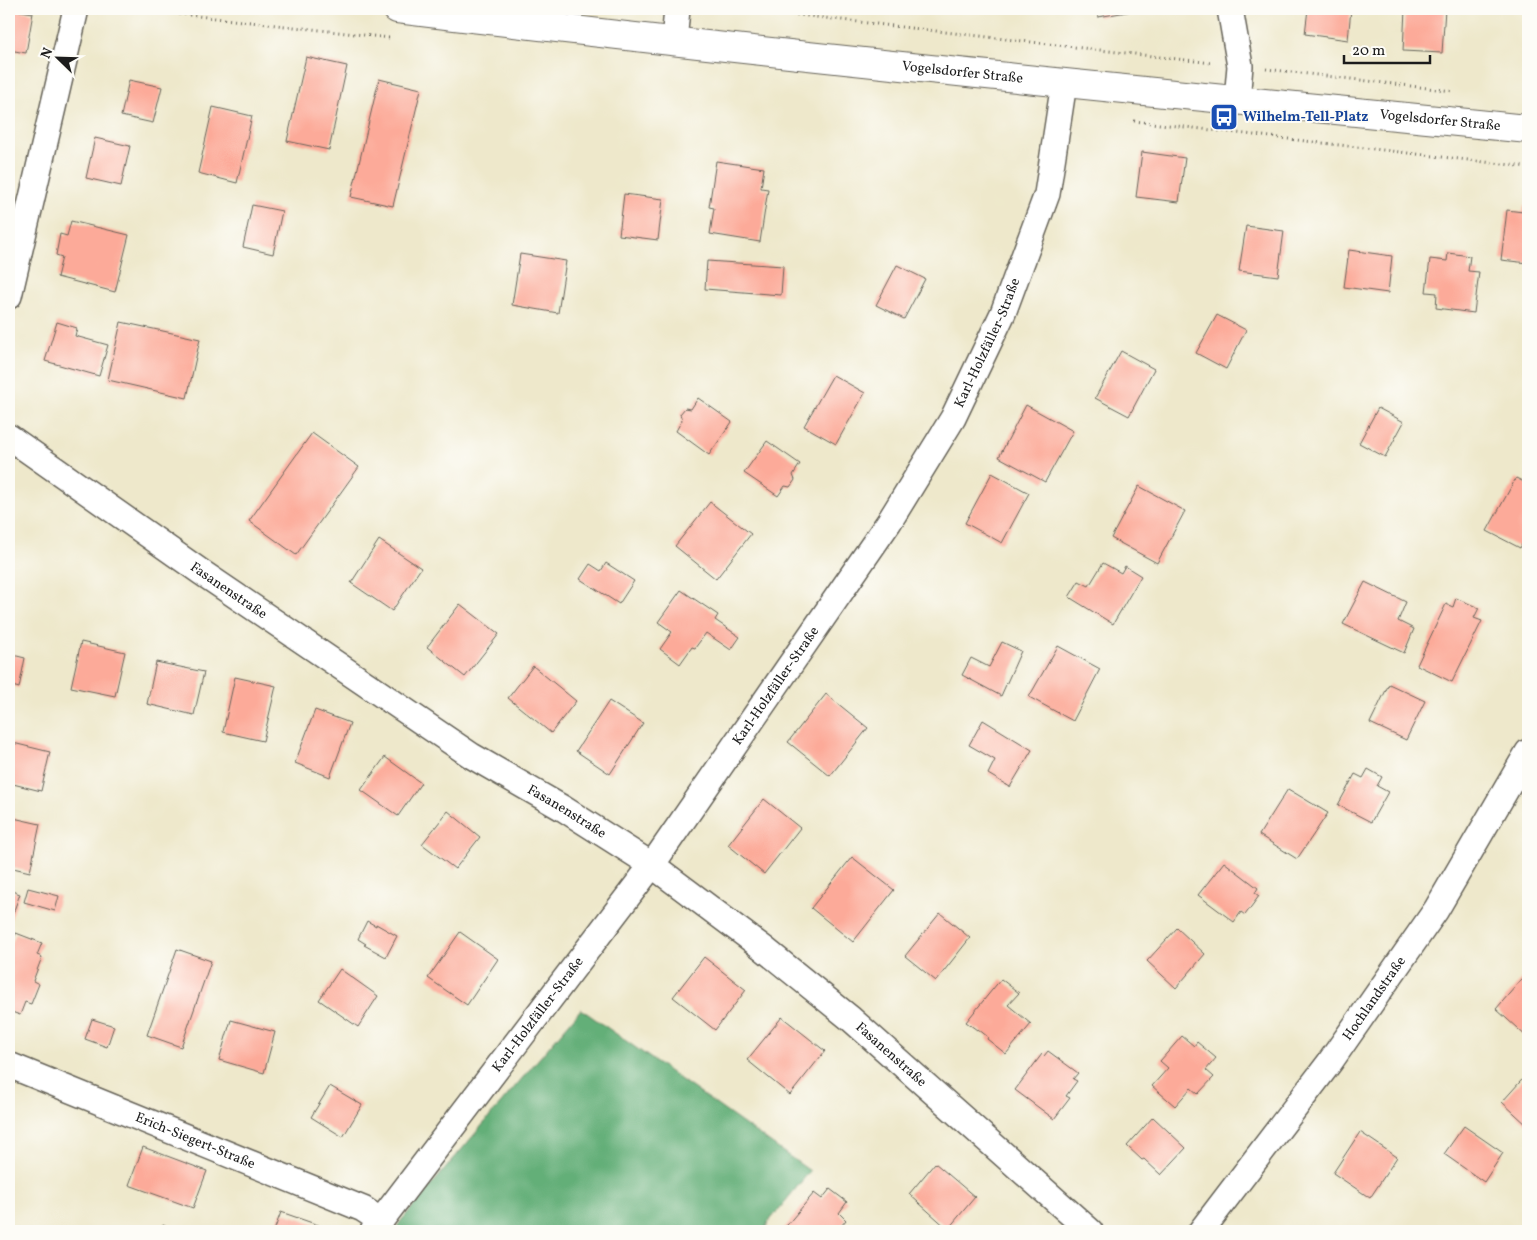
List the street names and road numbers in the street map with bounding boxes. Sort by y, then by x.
street label: Vogelsdorfer Straße [901,57,1024,88]
street label: Vogelsdorfer Straße [1379,105,1502,136]
street label: Karl-Holzfäller-Straße [950,275,1025,411]
street label: Fasanenstraße [186,558,271,624]
street label: Karl-Holzfäller-Straße [728,622,824,749]
street label: Fasanenstraße [524,780,610,843]
street label: Hochlandstraße [1338,952,1410,1044]
street label: Karl-Holzfäller-Straße [488,953,588,1076]
street label: Fasanenstraße [851,1018,931,1092]
street label: Erich-Siegert-Straße [132,1108,258,1174]

